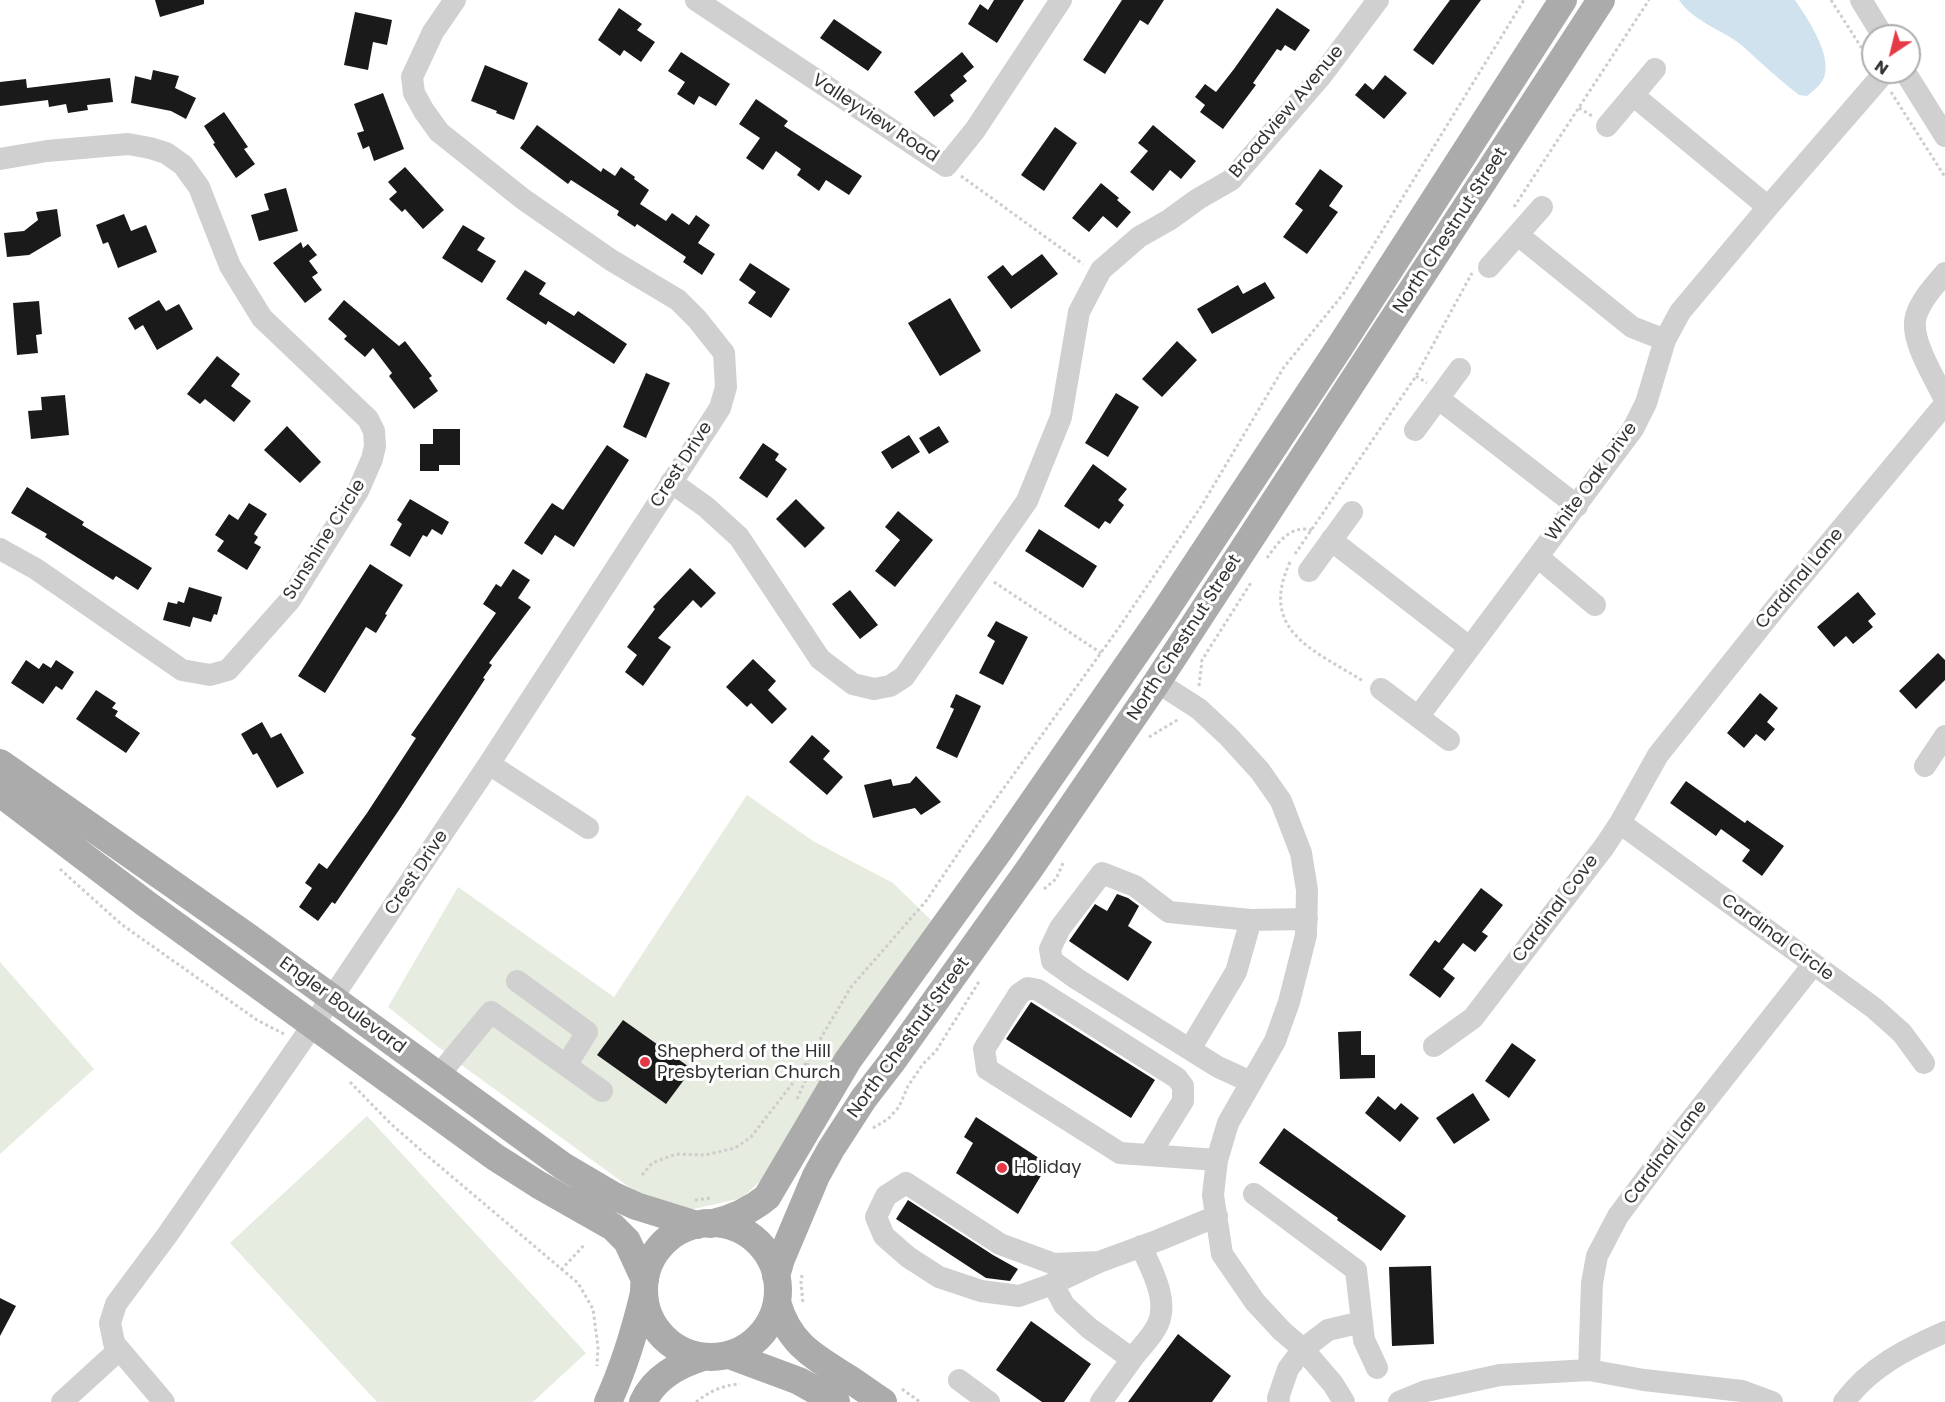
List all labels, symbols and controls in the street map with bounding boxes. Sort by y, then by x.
north arrow [1861,24,1921,84]
street label: Broadview Avenue [1225,41,1349,183]
text: N [1870,55,1893,80]
street label: Valleyview Road [808,70,942,168]
street label: North Chestnut Street [1389,144,1513,318]
street label: Crest Drive [646,418,718,512]
street label: White Oak Drive [1542,418,1642,546]
street label: Sunshine Circle [279,476,371,604]
street label: Cardinal Lane [1752,524,1848,634]
street label: North Chestnut Street [1123,551,1247,725]
street label: Crest Drive [381,826,453,920]
street label: Cardinal Cove [1509,851,1603,967]
street label: Cardinal Circle [1717,890,1837,986]
street label: Engler Boulevard [275,953,409,1059]
street label: North Chestnut Street [843,953,975,1123]
place label: Shepherd of the Hill Presbyterian Church [657,1041,840,1084]
marker: Shepherd of the Hill Presbyterian Church [638,1055,652,1069]
street label: Cardinal Lane [1620,1097,1712,1209]
place label: Holiday [1014,1157,1081,1179]
marker: Holiday [995,1161,1009,1175]

